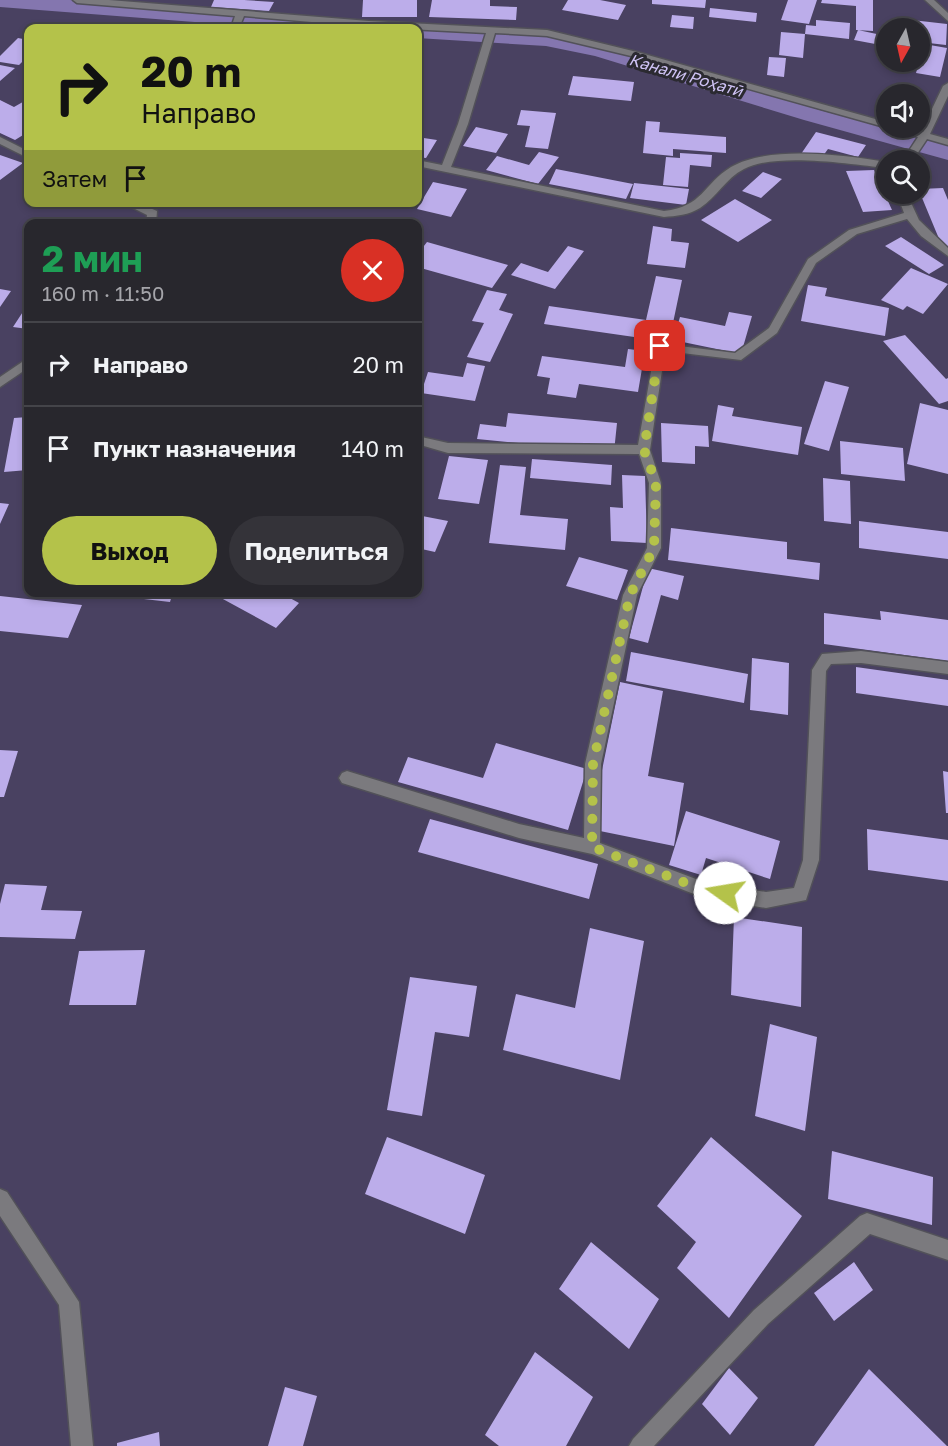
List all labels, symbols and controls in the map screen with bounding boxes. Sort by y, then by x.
north arrow [876,18,930,72]
map controls [876,18,930,204]
text: 20 m [141,46,241,96]
icon: right [42,48,120,126]
water label: Канали Роҳатӣ [627,49,746,101]
button: sound [876,84,930,138]
text: Направо [141,97,256,129]
button: search [876,150,930,204]
icon: arrive [119,162,152,195]
text: Затем [42,165,107,192]
text: 2 мин [42,237,143,280]
button: close [341,239,404,302]
text: 160 m · 11:50 [42,281,164,305]
pin [634,320,685,371]
icon: arrive [643,329,676,362]
icon: right [42,348,75,381]
text: Направо [93,351,188,378]
text: 20 m [353,351,404,378]
icon: arrive [42,432,75,465]
text: Пункт назначения [93,435,296,462]
text: 140 m [341,435,404,462]
button: Выход [42,516,217,585]
button: Поделиться [229,516,404,585]
position arrow [693,861,757,925]

